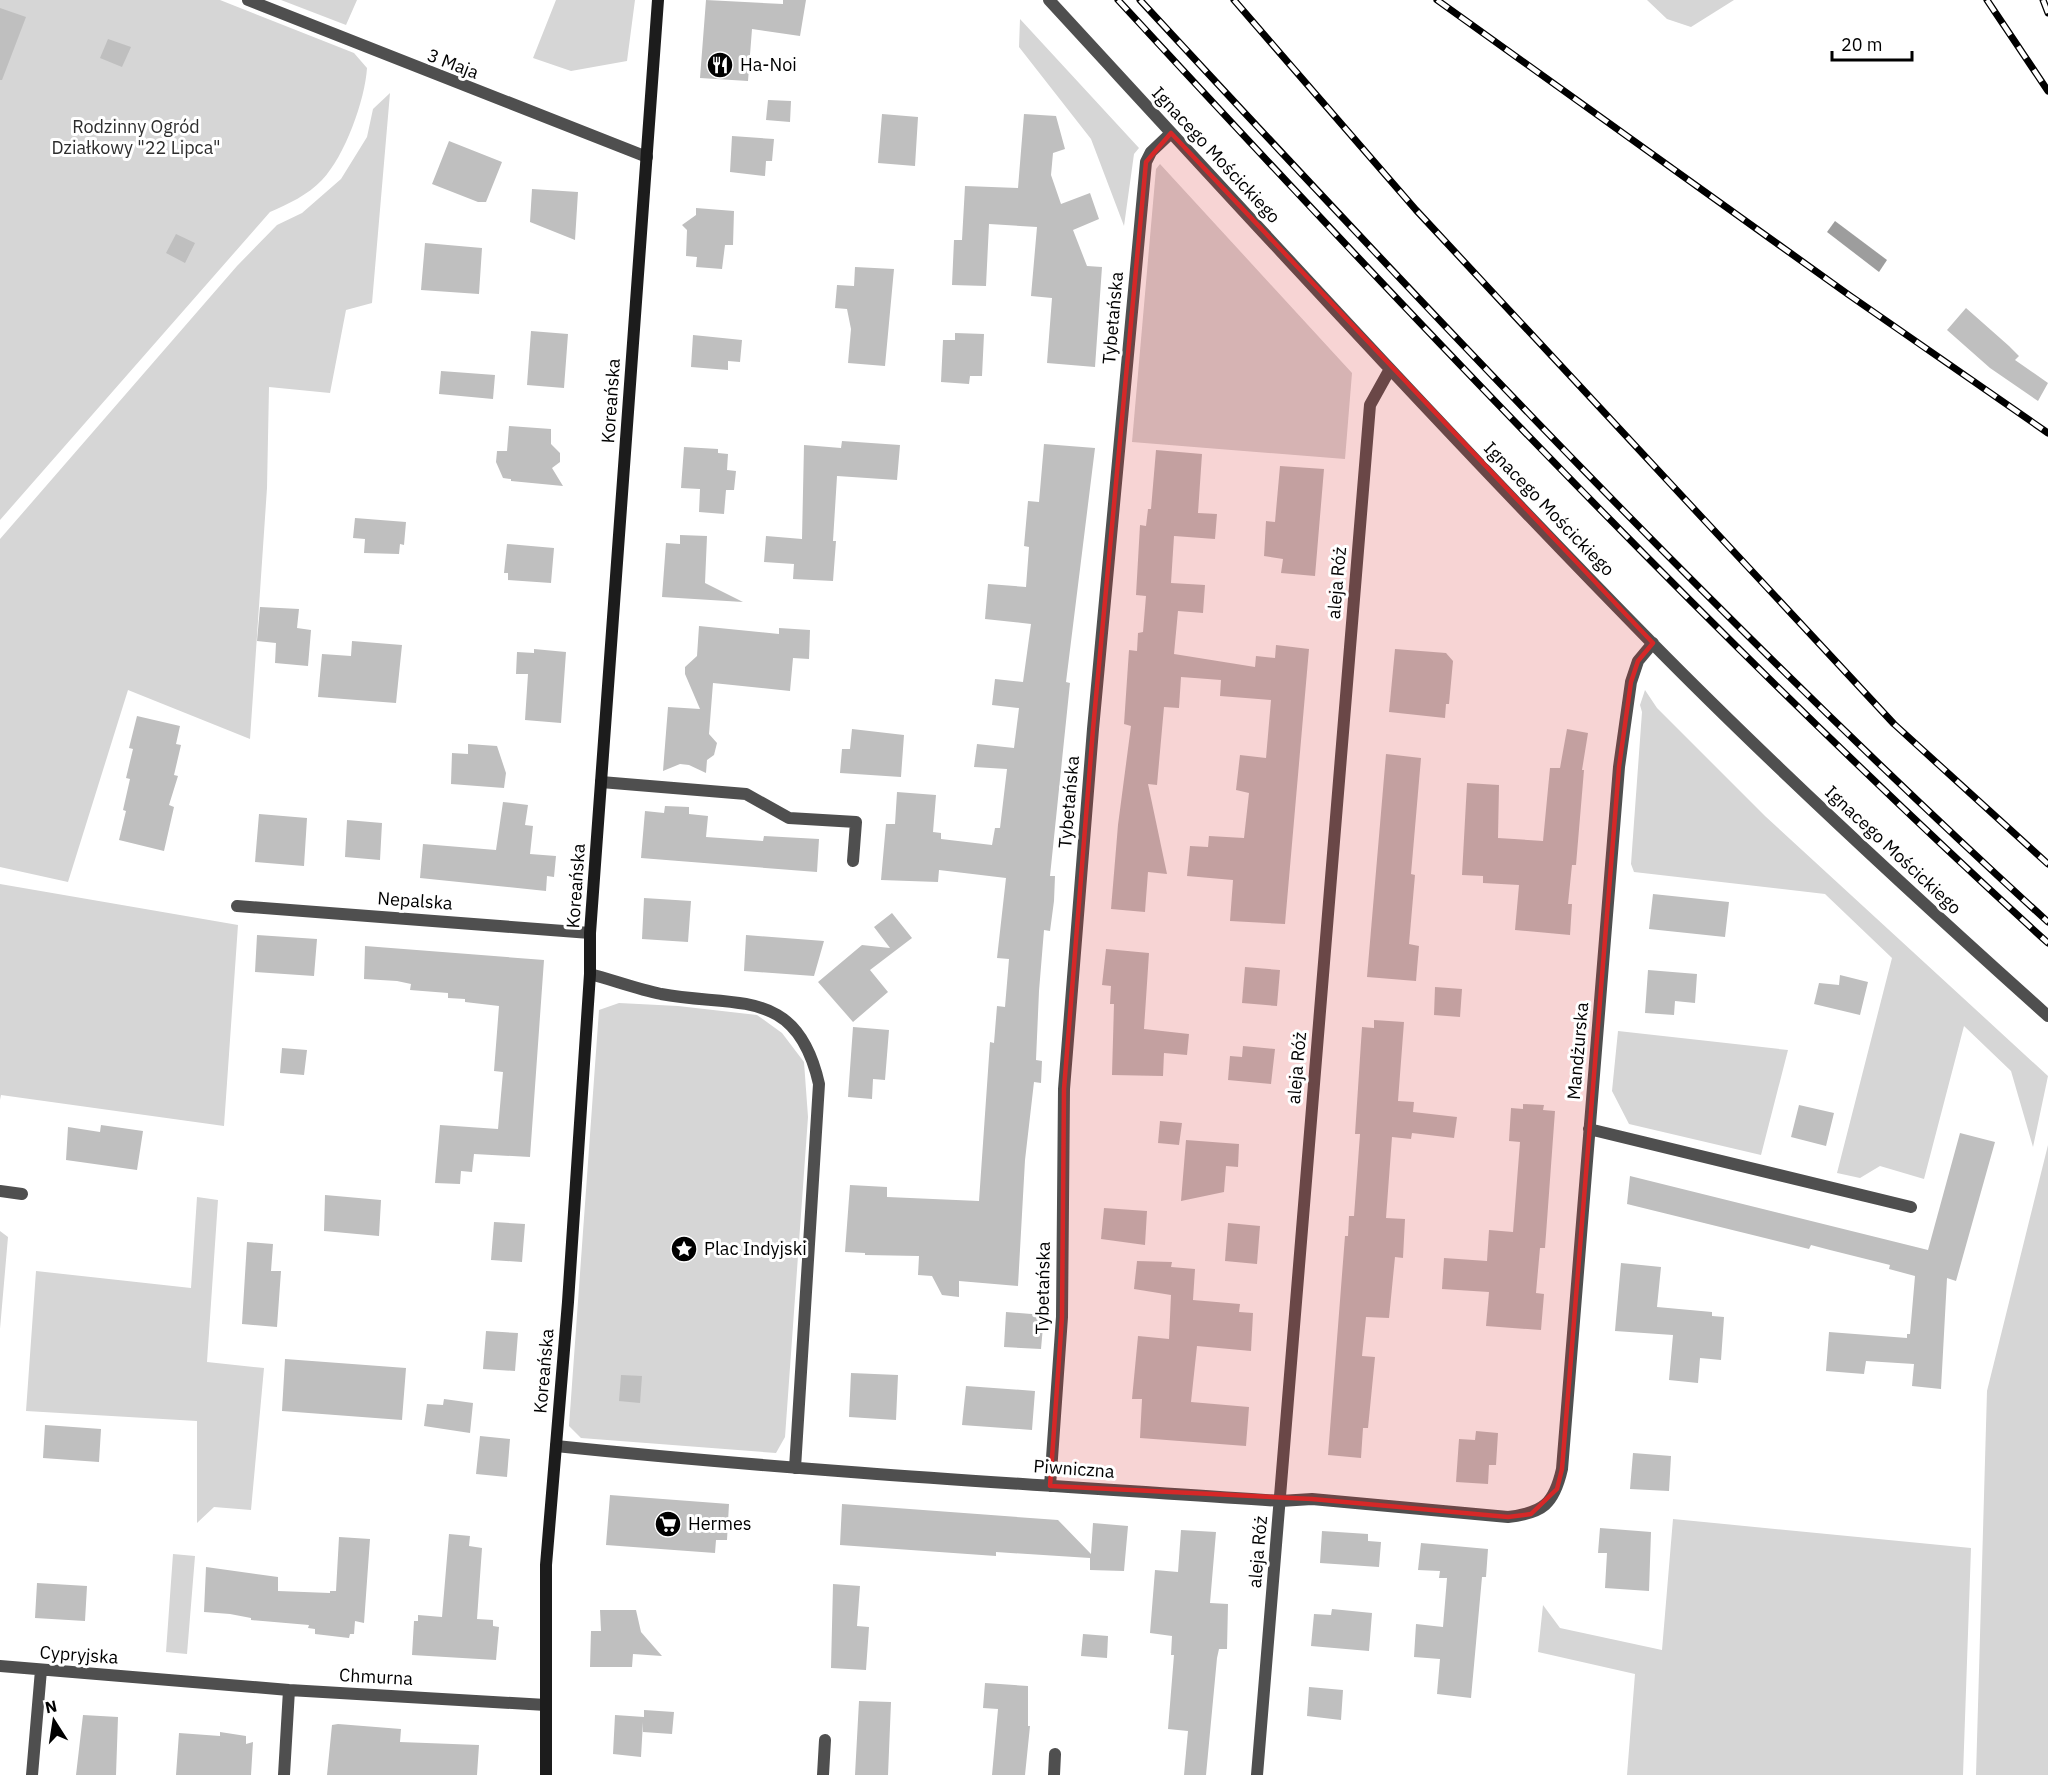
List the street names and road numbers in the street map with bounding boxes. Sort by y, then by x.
street label: 3 Maja [424,43,483,84]
street label: Ignacego Mościckiego [1147,82,1286,228]
street label: Tybetańska [1097,270,1128,365]
street label: Koreańska [596,357,625,444]
street label: Ignacego Mościckiego [1479,436,1620,581]
street label: aleja Róż [1322,546,1351,620]
street label: Tybetańska [1053,754,1084,849]
street label: Ignacego Mościckiego [1820,780,1966,919]
street label: Koreańska [561,842,590,929]
street label: Nepalska [377,886,454,915]
street label: Mandżurska [1562,1001,1593,1101]
street label: aleja Róż [1282,1031,1311,1105]
street label: Tybetańska [1030,1241,1055,1335]
street label: Koreańska [528,1327,559,1414]
street label: Piwniczna [1033,1454,1116,1483]
street label: aleja Róż [1243,1515,1272,1589]
street label: Cypryjska [39,1640,119,1669]
street label: Chmurna [339,1663,414,1690]

